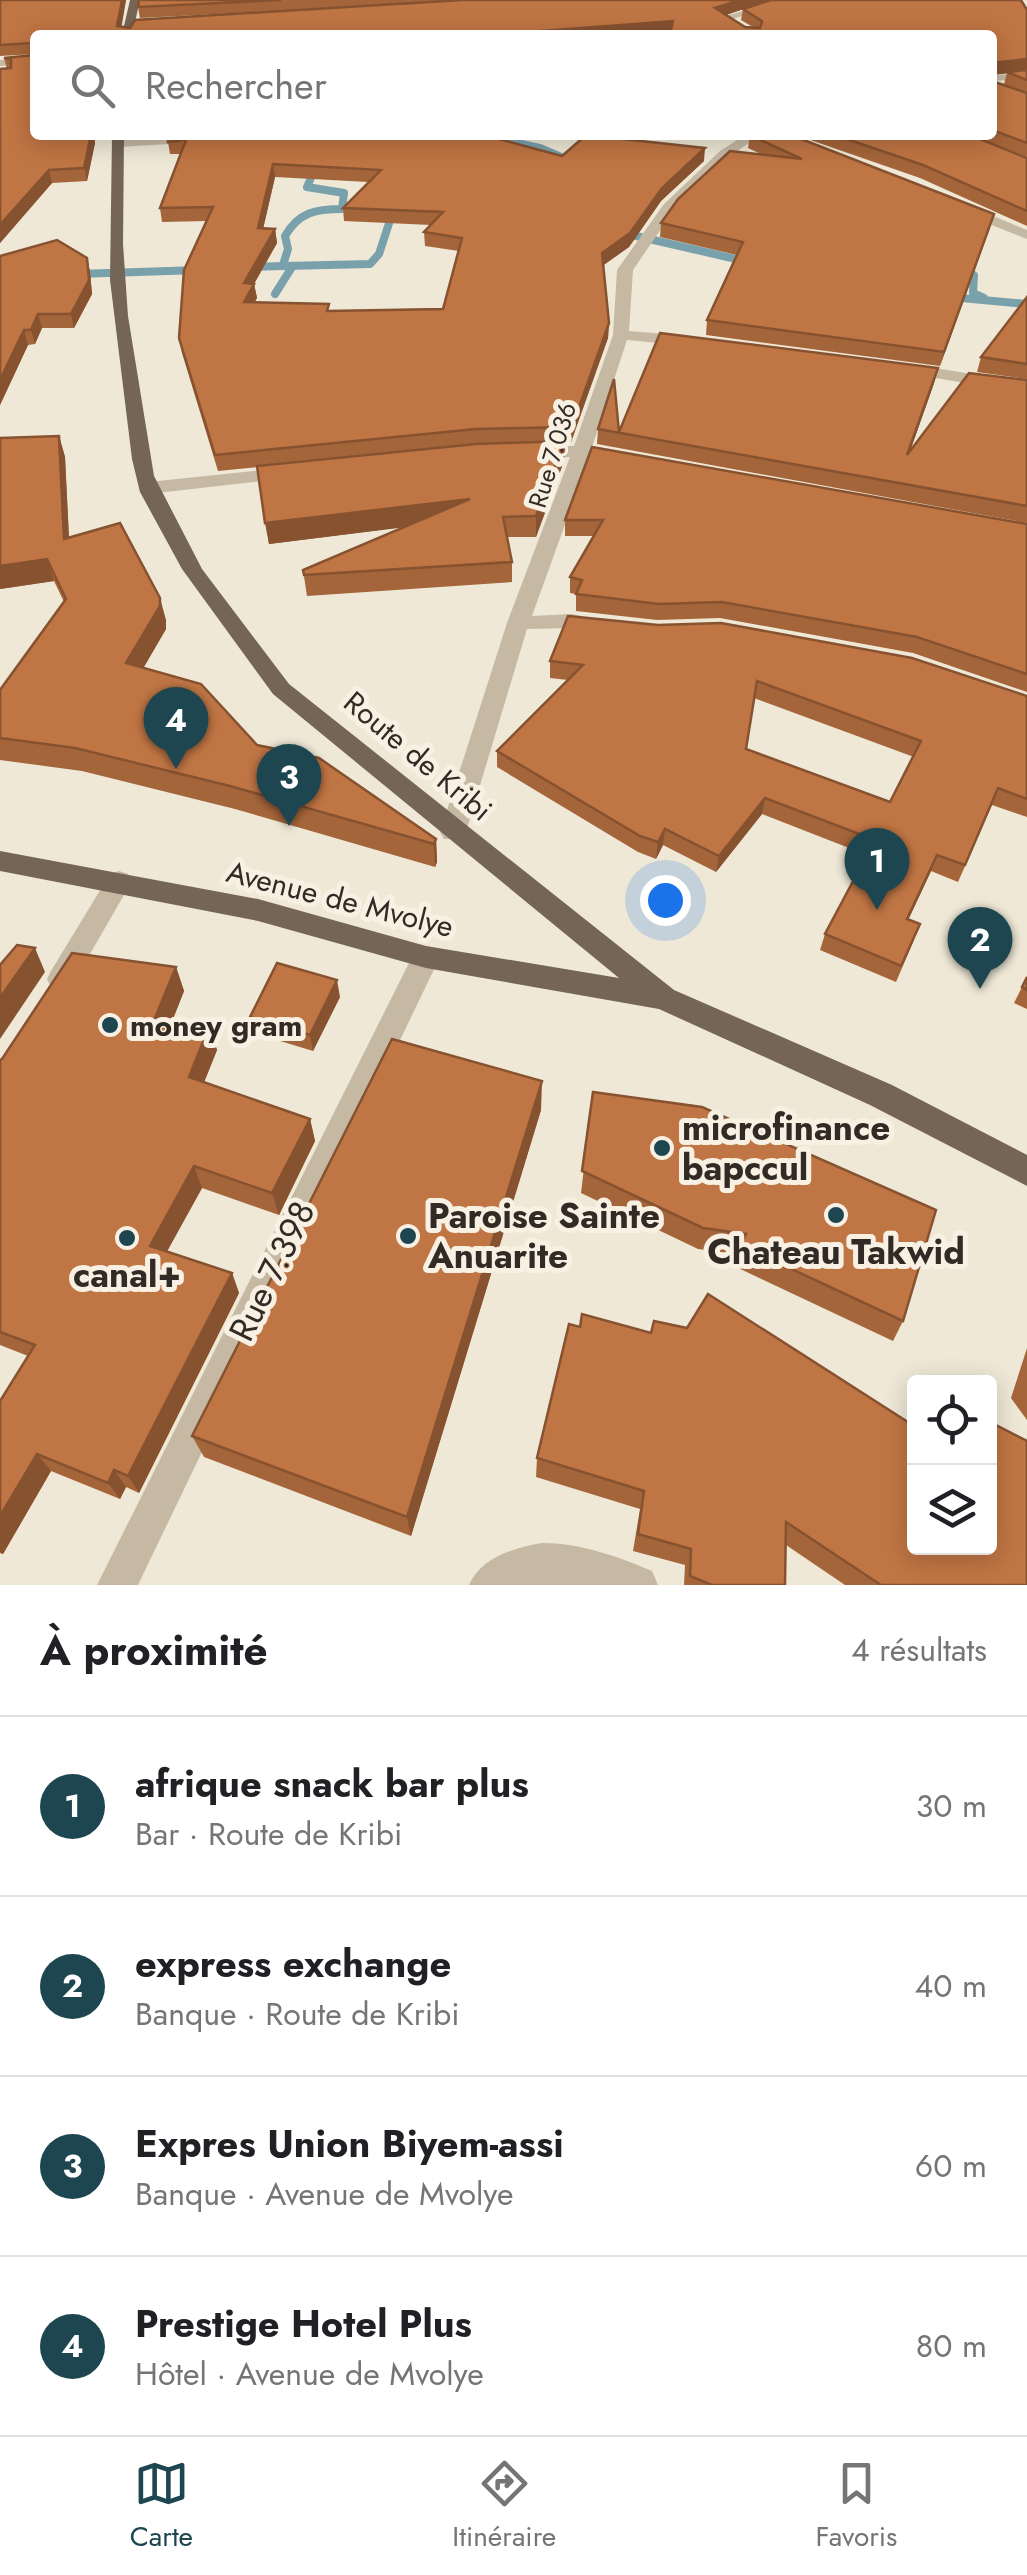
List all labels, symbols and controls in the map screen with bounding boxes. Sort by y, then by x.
search box [30,30,997,140]
icon: search [65,58,120,113]
text: Rechercher [145,58,327,113]
street label: Rue 7.036 [519,398,585,512]
street label: Route de Kribi [334,681,502,831]
pin: 4 [144,686,208,769]
pin: 3 [256,744,322,826]
pin: 1 [844,828,910,910]
street label: Avenue de Mvolye [222,850,458,948]
your location [640,875,691,926]
pin: 2 [948,906,1012,989]
place label: money gram [130,1004,302,1047]
marker: money gram [99,1014,121,1036]
place label: microfinance bapccul [682,1103,890,1193]
marker: microfinance bapccul [651,1137,673,1159]
place label: Paroise Sainte Anuarite [427,1191,660,1281]
street label: Rue 7.398 [217,1193,327,1349]
marker: Chateau Takwid [825,1204,847,1226]
marker: Paroise Sainte Anuarite [397,1225,419,1247]
marker: canal+ [116,1227,138,1249]
place label: Chateau Takwid [707,1227,965,1277]
place label: canal+ [73,1250,181,1300]
map controls [907,1375,997,1555]
button: locate [907,1375,997,1465]
button: layers [907,1465,997,1555]
text: À proximité [40,1620,268,1681]
text: 4 résultats [851,1627,987,1673]
text: afrique snack bar plus [135,1756,529,1811]
text: 1 [64,1783,81,1829]
text: 30 m [916,1783,987,1829]
text: Bar · Route de Kribi [135,1811,402,1857]
text: express exchange [135,1936,451,1991]
text: 2 [62,1963,83,2009]
text: 40 m [915,1963,987,2009]
text: Banque · Route de Kribi [135,1991,460,2037]
text: Expres Union Biyem-assi [135,2116,564,2171]
text: 3 [63,2143,82,2189]
text: 60 m [915,2143,987,2189]
text: Banque · Avenue de Mvolye [135,2171,513,2217]
text: Prestige Hotel Plus [135,2296,472,2351]
text: 4 [61,2323,84,2369]
text: 80 m [916,2323,987,2369]
text: Hôtel · Avenue de Mvolye [135,2351,484,2397]
tab: Carte [130,2456,193,2557]
tab: Itinéraire [452,2456,556,2557]
tab: Favoris [816,2456,897,2557]

